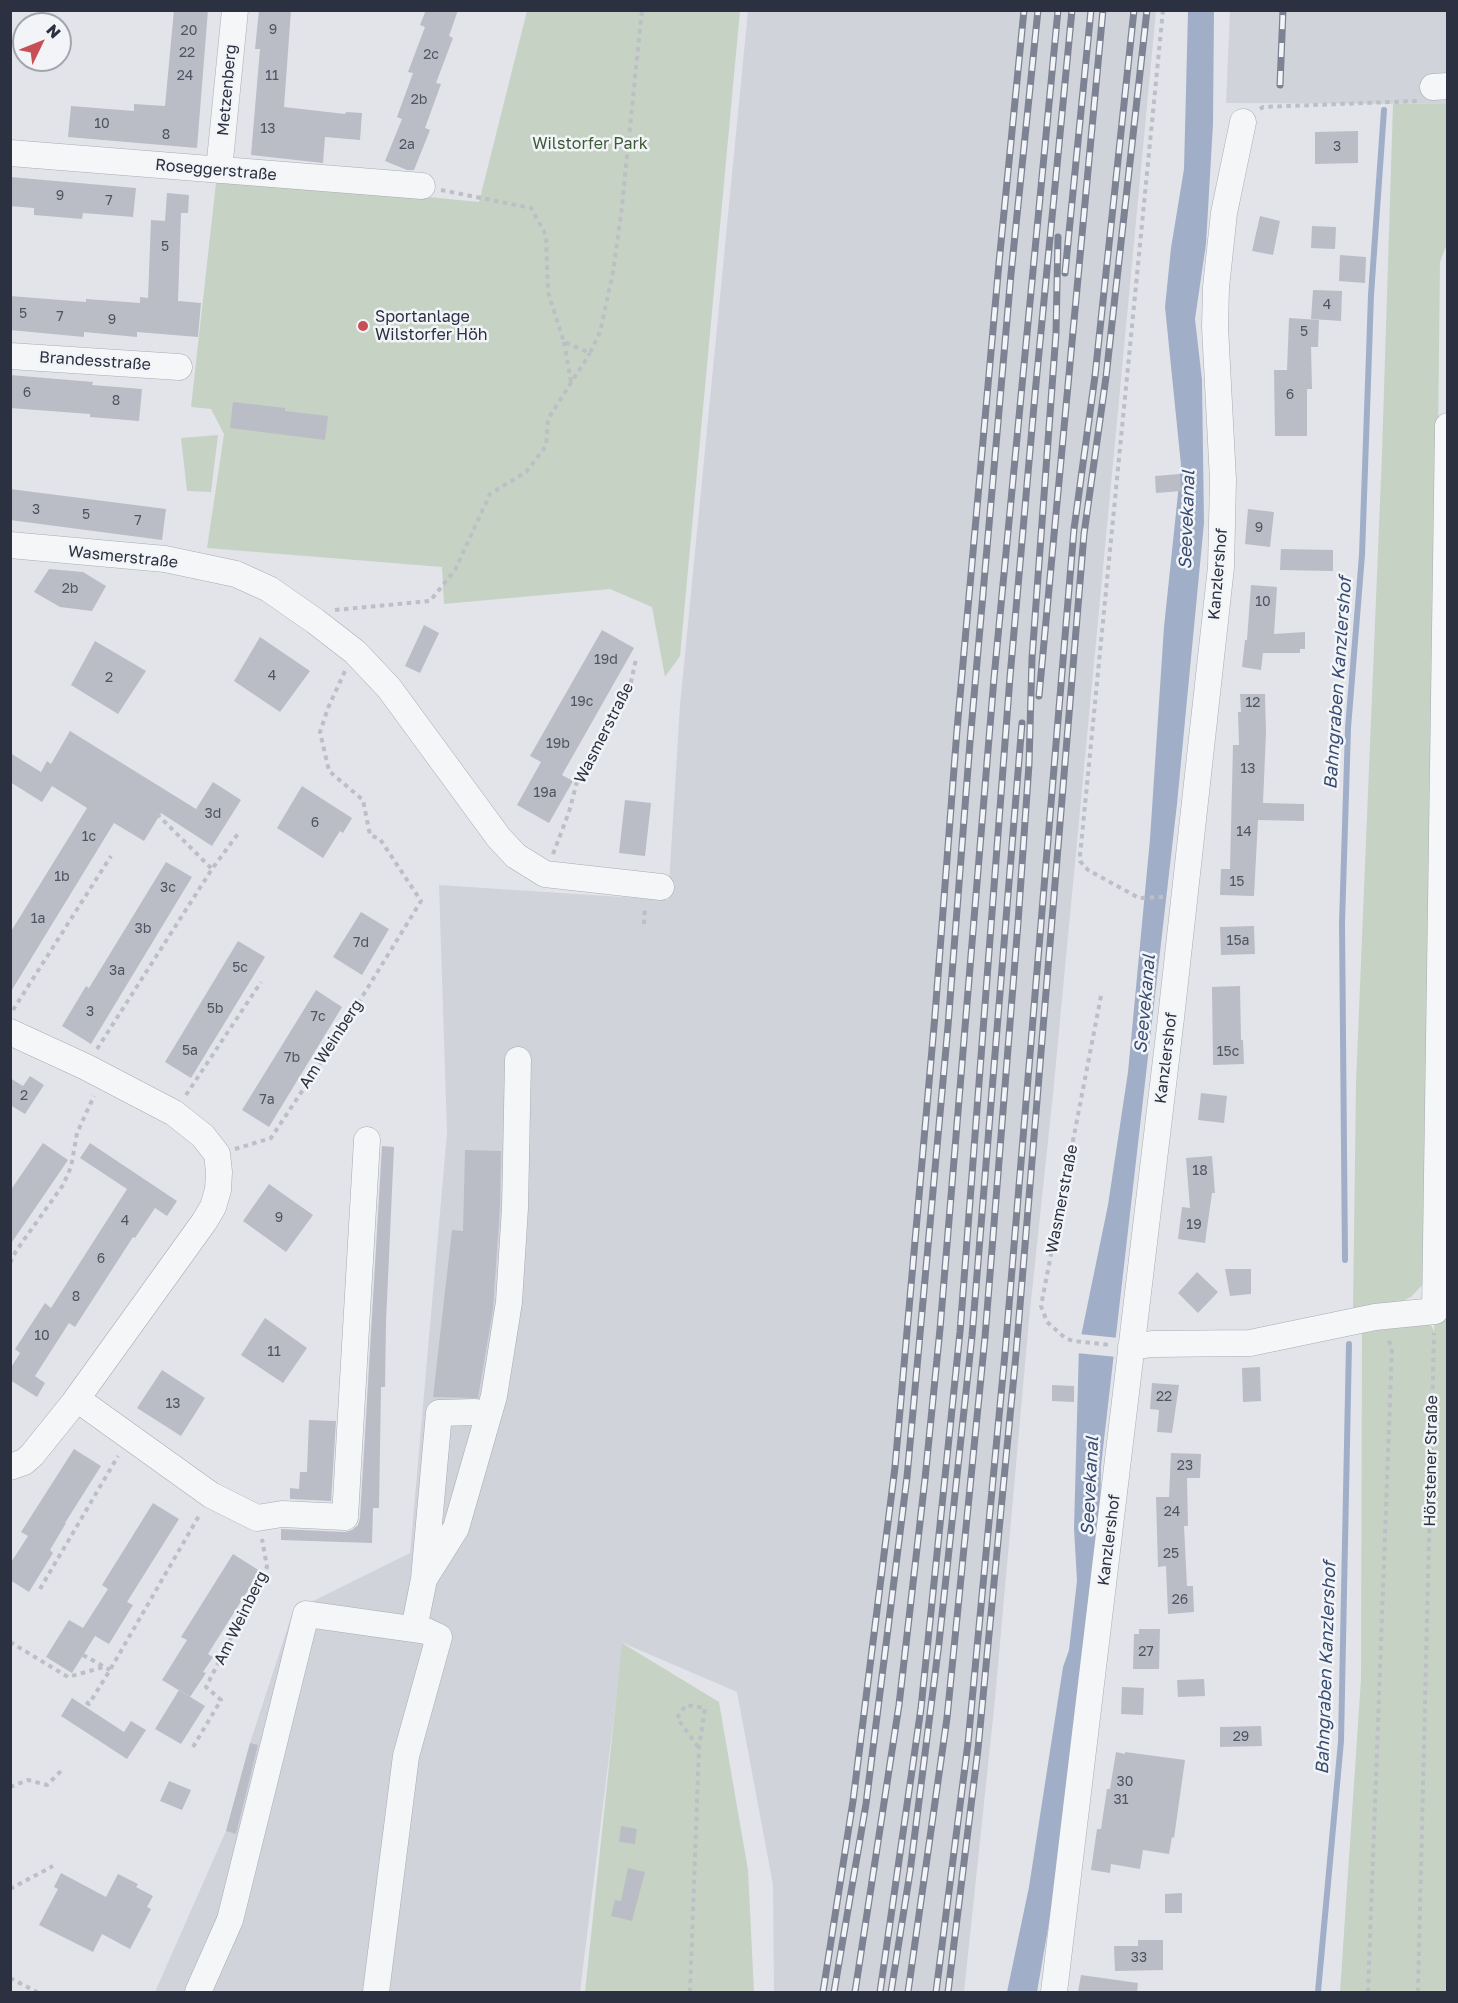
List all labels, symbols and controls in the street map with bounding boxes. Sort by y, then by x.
north arrow [12,12,72,72]
text: N [42,20,65,42]
house number: 9 [269,22,277,38]
house number: 20 [181,23,197,39]
street label: Metzenberg [213,43,241,137]
house number: 22 [179,45,195,61]
house number: 2c [423,47,439,63]
house number: 24 [177,68,193,84]
house number: 11 [265,68,279,84]
house number: 2b [411,92,427,108]
house number: 10 [94,116,110,132]
house number: 13 [261,121,275,137]
house number: 8 [162,127,170,143]
park label: Wilstorfer Park [532,134,648,154]
house number: 2a [399,137,415,153]
house number: 3 [1333,139,1341,155]
street label: Roseggerstraße [154,155,278,185]
house number: 9 [56,188,64,204]
house number: 7 [105,193,113,209]
house number: 5 [161,239,169,255]
house number: 4 [1323,297,1331,313]
house number: 5 [19,306,27,322]
place label: Sportanlage Wilstorfer Höh [375,307,488,345]
house number: 7 [56,309,64,325]
house number: 9 [108,312,116,328]
marker: Sportanlage Wilstorfer Höh [356,319,370,333]
house number: 5 [1300,324,1308,340]
street label: Brandesstraße [39,348,151,374]
house number: 6 [23,385,31,401]
house number: 6 [1286,387,1294,403]
house number: 8 [112,393,120,409]
water label: Seevekanal [1174,470,1200,570]
house number: 3 [32,502,40,518]
house number: 5 [82,507,90,523]
house number: 7 [134,513,142,529]
house number: 9 [1255,520,1263,536]
street label: Kanzlershof [1204,527,1232,621]
street label: Wasmerstraße [67,542,179,572]
water label: Bahngraben Kanzlershof [1320,576,1356,790]
house number: 2b [62,581,78,597]
house number: 10 [1255,594,1271,610]
house number: 19d [594,652,618,668]
house number: 4 [268,668,276,684]
house number: 2 [105,670,113,686]
street label: Wasmerstraße [570,679,638,787]
house number: 19c [571,694,593,710]
house number: 12 [1246,695,1260,711]
house number: 19b [546,736,570,752]
house number: 13 [1241,761,1255,777]
house number: 19a [533,785,557,801]
house number: 3d [205,806,221,822]
house number: 6 [311,815,319,831]
house number: 14 [1236,824,1252,840]
house number: 1c [82,829,96,845]
house number: 1b [54,869,70,885]
house number: 15 [1230,874,1244,890]
house number: 3c [160,880,176,896]
house number: 1a [31,911,45,927]
house number: 3b [135,921,151,937]
house number: 15a [1227,933,1249,949]
house number: 7d [353,935,369,951]
water label: Seevekanal [1130,954,1160,1054]
house number: 5c [232,960,248,976]
house number: 3a [109,963,125,979]
street label: Am Weinberg [295,996,367,1092]
house number: 5b [207,1001,223,1017]
house number: 3 [86,1004,94,1020]
house number: 7c [310,1009,326,1025]
street label: Kanzlershof [1151,1011,1181,1105]
house number: 5a [182,1043,198,1059]
house number: 15c [1217,1044,1239,1060]
house number: 7b [284,1050,300,1066]
house number: 2 [20,1088,28,1104]
house number: 7a [259,1092,275,1108]
street label: Wasmerstraße [1042,1143,1082,1255]
house number: 18 [1192,1163,1208,1179]
house number: 9 [275,1210,283,1226]
house number: 4 [121,1213,129,1229]
house number: 19 [1186,1217,1202,1233]
house number: 6 [97,1251,105,1267]
house number: 8 [72,1289,80,1305]
house number: 10 [34,1328,50,1344]
house number: 11 [267,1344,281,1360]
house number: 22 [1156,1389,1172,1405]
street label: Hörstener Straße [1420,1395,1442,1527]
house number: 13 [166,1396,180,1412]
water label: Seevekanal [1077,1436,1103,1536]
house number: 23 [1177,1458,1193,1474]
street label: Kanzlershof [1094,1493,1124,1587]
house number: 24 [1164,1504,1180,1520]
house number: 25 [1163,1546,1179,1562]
water label: Bahngraben Kanzlershof [1311,1561,1341,1775]
street label: Am Weinberg [210,1568,272,1668]
house number: 26 [1172,1592,1188,1608]
house number: 27 [1138,1644,1154,1660]
house number: 29 [1233,1729,1249,1745]
house number: 30 [1117,1774,1133,1790]
house number: 31 [1114,1792,1128,1808]
house number: 33 [1131,1950,1147,1966]

